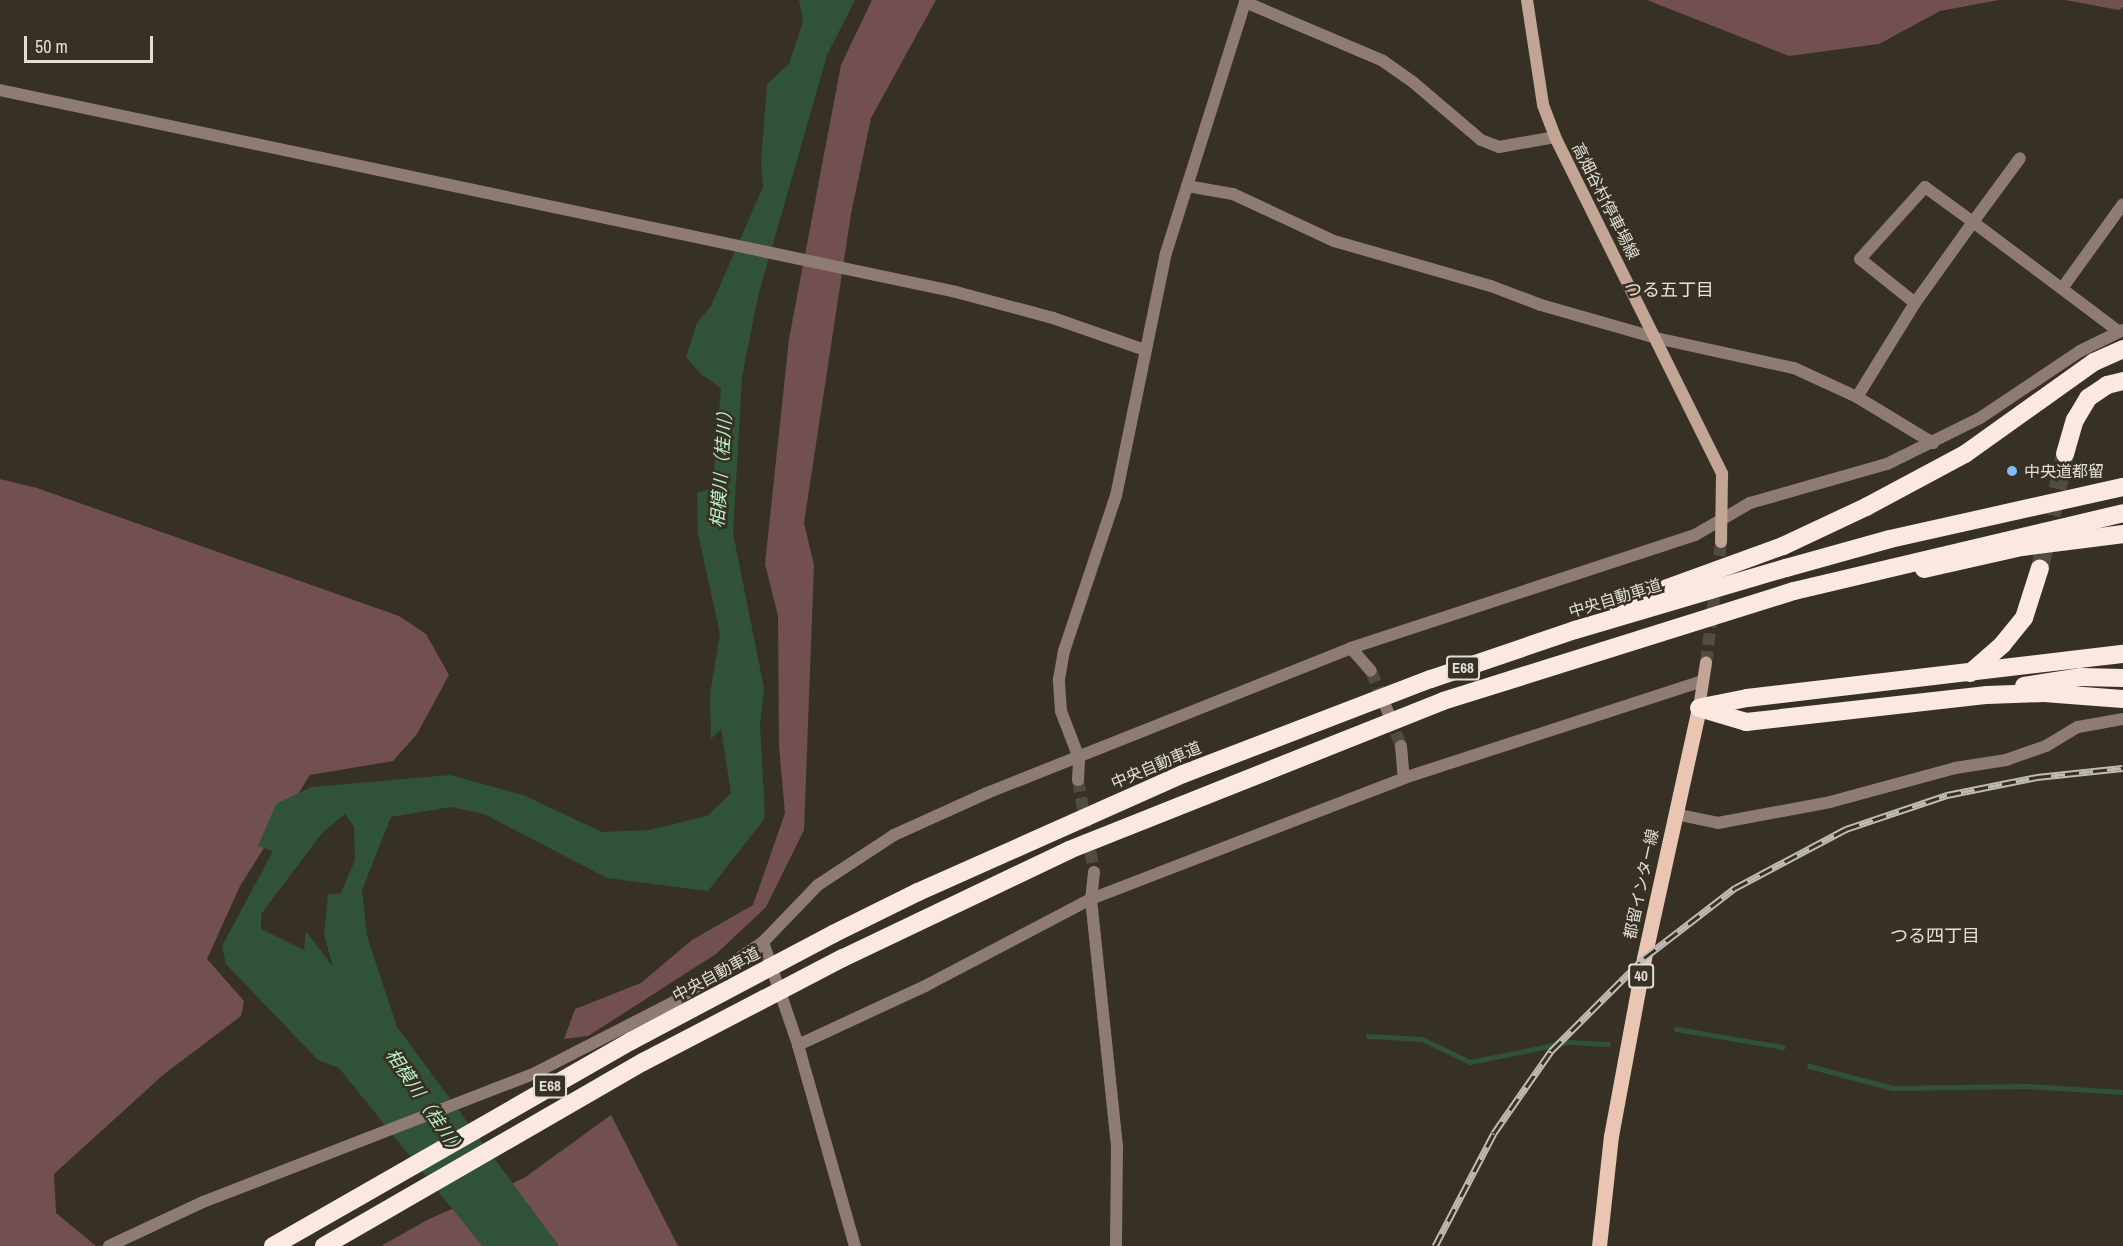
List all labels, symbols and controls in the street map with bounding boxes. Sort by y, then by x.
scale bar [27,24,156,62]
text: 50 m [35,34,68,59]
street label: 高畑谷村停車場線 [1568,140,1644,262]
district label: つる五丁目 [1624,279,1714,301]
water label: 相模川（桂川） [707,401,737,529]
place label: 中央道都留 [2024,461,2104,481]
marker: 中央道都留 [2005,464,2019,478]
street label: 中央自動車道 [1566,575,1664,621]
road number: E68 [1445,656,1481,680]
street label: 中央自動車道 [1108,737,1204,793]
street label: 都留インター線 [1620,827,1662,941]
district label: つる四丁目 [1890,925,1980,947]
street label: 中央自動車道 [669,943,763,1005]
road number: 40 [1628,964,1654,988]
water label: 相模川（桂川） [381,1045,469,1161]
road number: E68 [532,1074,568,1098]

